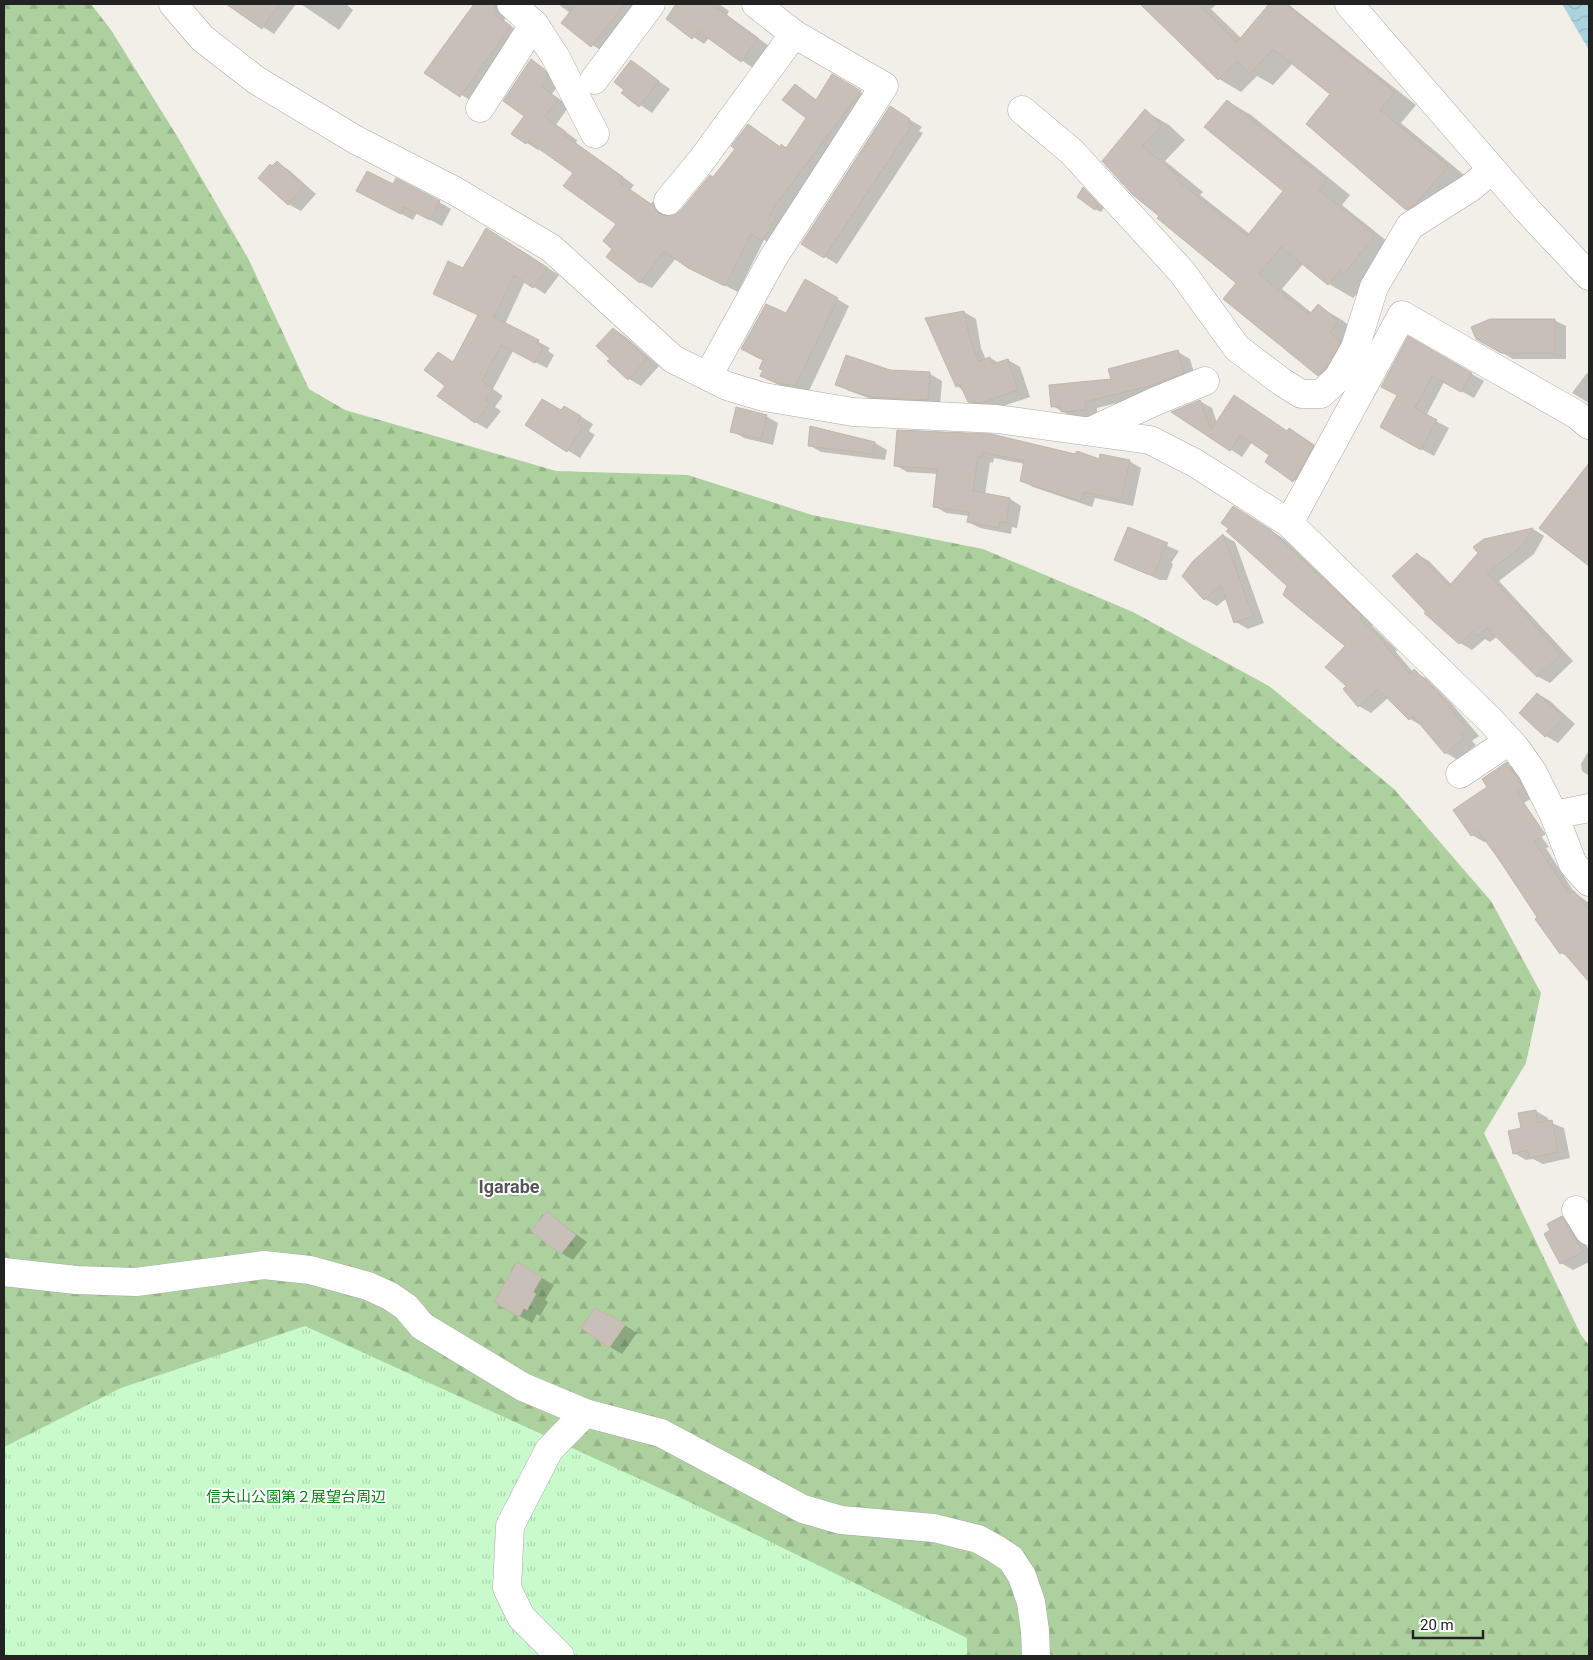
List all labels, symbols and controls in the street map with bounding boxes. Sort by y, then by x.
district label: Igarabe [479,1176,540,1197]
park label: 信夫山公園第２展望台周辺 [206,1488,386,1506]
scale bar [1413,1608,1483,1640]
text: 20 m [1420,1616,1454,1634]

